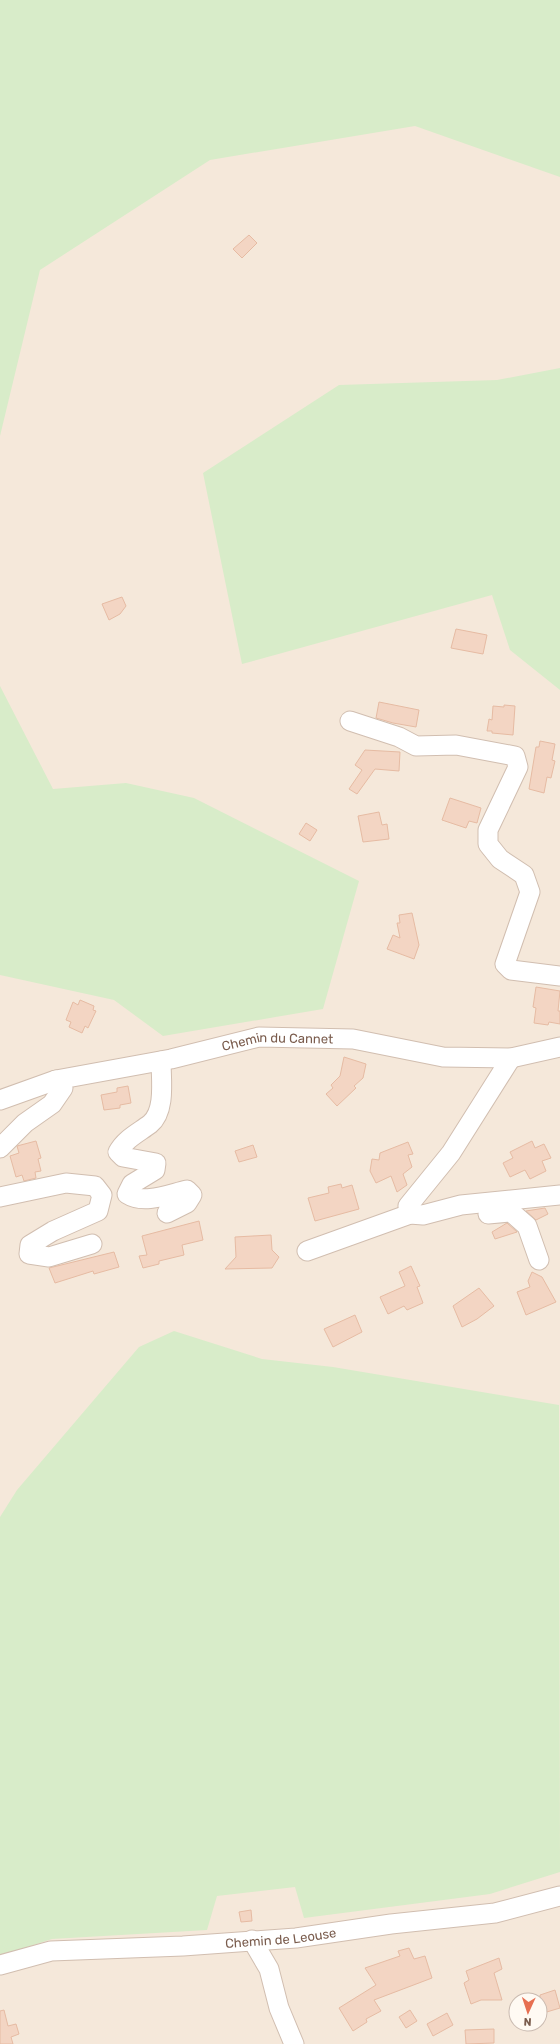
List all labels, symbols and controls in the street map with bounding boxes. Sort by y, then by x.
street label: Chemin du Cannet [220,1030,333,1054]
street label: Chemin de Leouse [225,1925,337,1950]
north arrow [508,1992,548,2032]
text: N [523,2015,532,2028]

